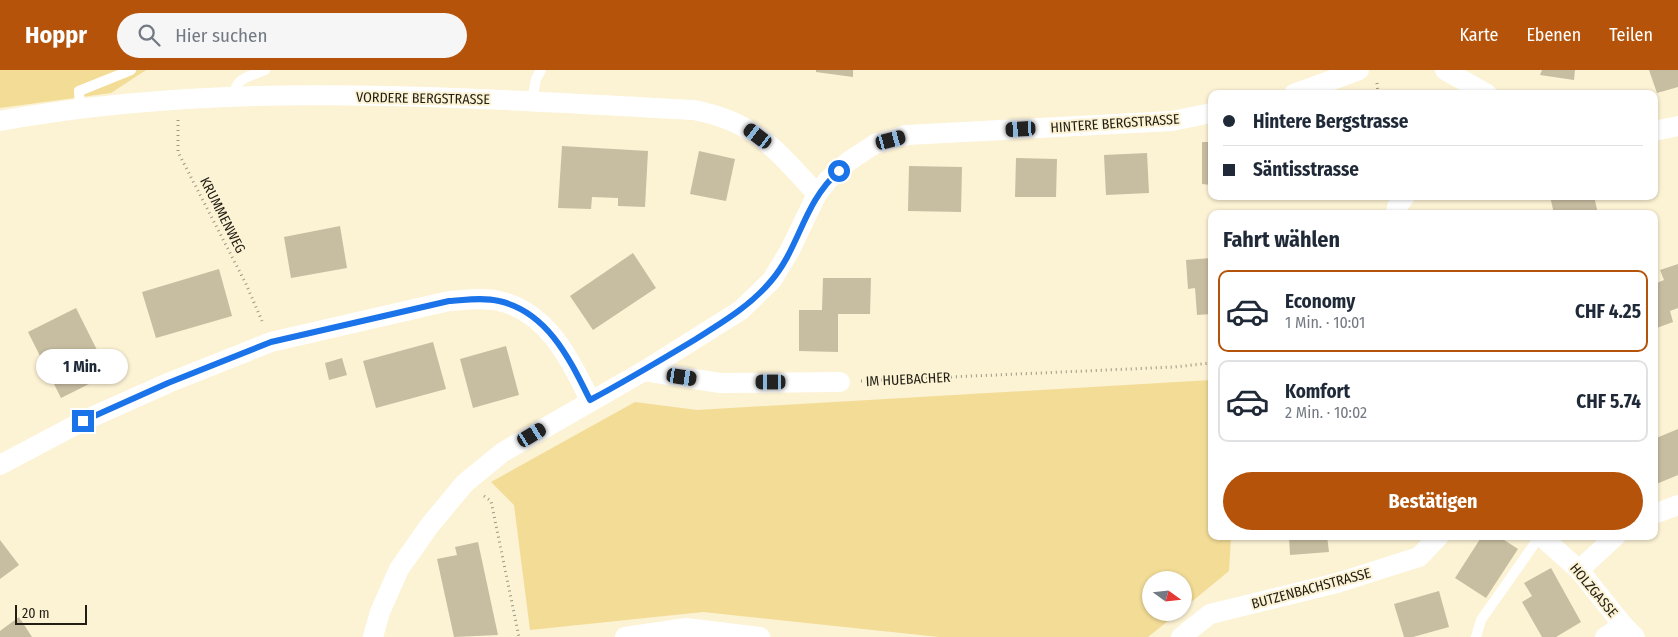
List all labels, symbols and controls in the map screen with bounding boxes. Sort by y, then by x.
search box [117,13,467,58]
text: Hoppr [25,21,87,49]
icon: search [135,21,163,49]
text: Hier suchen [175,24,268,47]
text: Karte [1459,24,1498,46]
text: Ebenen [1526,24,1581,46]
text: Teilen [1609,24,1653,46]
street label: VORDERE BERGSTRASSE [356,89,490,108]
street label: HINTERE BERGSTRASSE [1050,110,1181,136]
text: Hintere Bergstrasse [1253,110,1409,133]
car [741,121,774,151]
car [1005,121,1036,137]
car [874,129,907,151]
text: Säntisstrasse [1253,158,1359,181]
route start [828,160,850,182]
street label: KRUMMENWEG [196,174,249,256]
text: Fahrt wählen [1223,226,1340,253]
icon: car [1225,289,1270,334]
text: Economy [1285,290,1355,313]
text: CHF 4.25 [1575,300,1641,323]
text: 1 Min. · 10:01 [1285,313,1365,332]
callout: 1 Min. [37,348,129,384]
text: 1 Min. [63,357,101,376]
car [666,367,697,387]
street label: IM HUEBACHER [865,369,951,390]
car [756,375,786,390]
icon: car [1225,379,1270,424]
text: Komfort [1285,380,1350,403]
text: CHF 5.74 [1576,390,1641,413]
text: 2 Min. · 10:02 [1285,403,1367,422]
route end [72,410,94,432]
car [515,421,548,449]
button: Bestätigen [1223,472,1643,530]
street label: HOLZGASSE [1566,560,1621,621]
street label: BUTZENBACHSTRASSE [1250,564,1373,613]
north arrow [1142,571,1192,621]
map controls [1142,571,1192,621]
scale bar [15,602,88,625]
text: 20 m [22,605,50,622]

